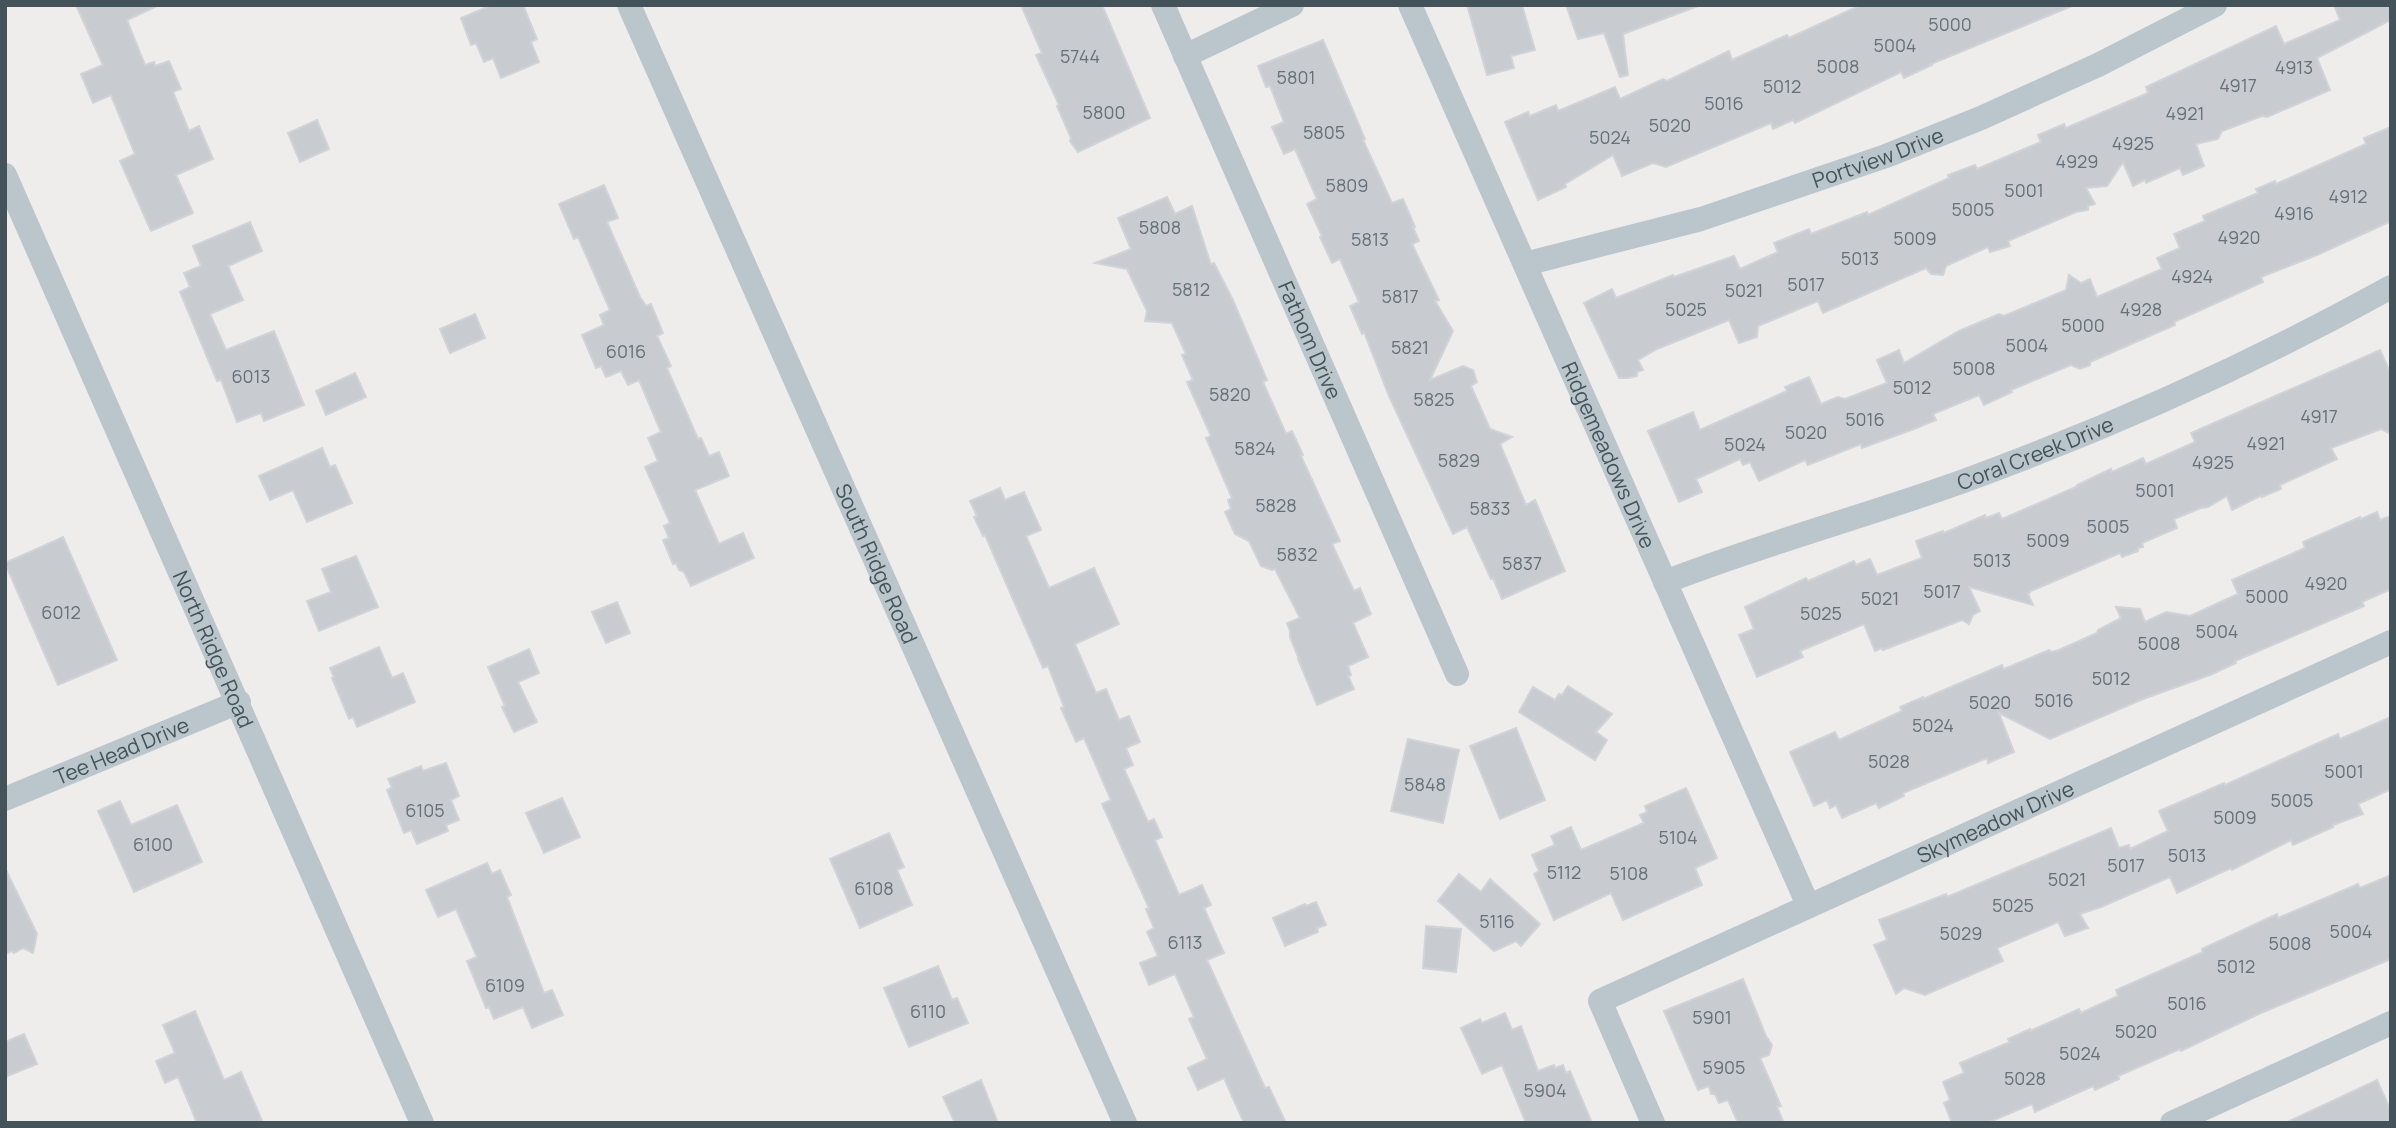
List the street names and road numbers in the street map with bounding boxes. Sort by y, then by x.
street label: Portview Drive [1809,120,1948,194]
street label: Fathom Drive [1272,277,1348,404]
street label: Ridgemeadows Drive [1556,357,1662,553]
street label: Coral Creek Drive [1953,410,2118,496]
street label: South Ridge Road [829,479,925,648]
street label: North Ridge Road [167,566,260,732]
street label: Tee Head Drive [50,710,193,791]
street label: Skymeadow Drive [1912,774,2078,869]

